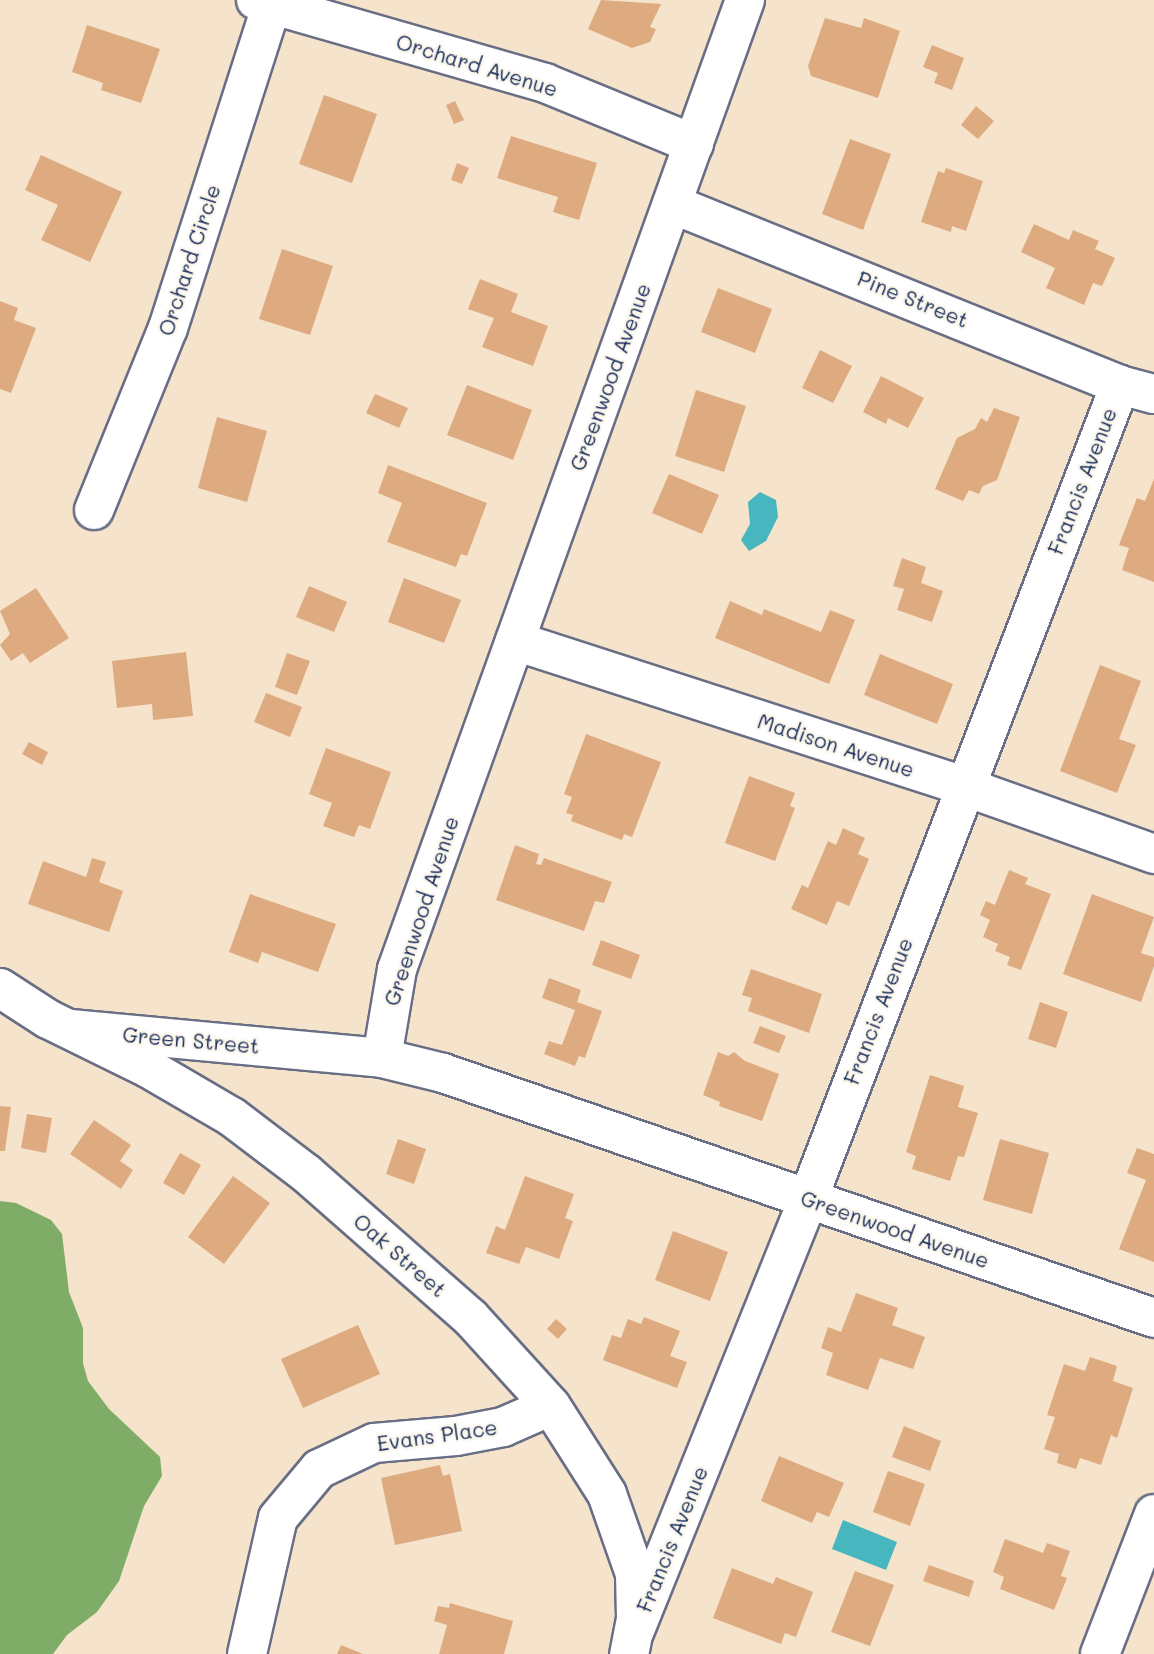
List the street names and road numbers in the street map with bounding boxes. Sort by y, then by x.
street label: Orchard Avenue [393,28,561,102]
street label: Orchard Circle [153,181,225,339]
street label: Pine Street [854,265,972,333]
street label: Greenwood Avenue [564,280,656,474]
street label: Francis Avenue [1042,404,1122,558]
street label: Madison Avenue [754,708,918,782]
street label: Greenwood Avenue [378,813,464,1009]
street label: Francis Avenue [838,934,918,1088]
street label: Green Street [122,1021,260,1059]
street label: Greenwood Avenue [797,1185,993,1273]
street label: Oak Street [349,1208,451,1302]
street label: Evans Place [375,1414,499,1456]
street label: Francis Avenue [631,1462,713,1616]

